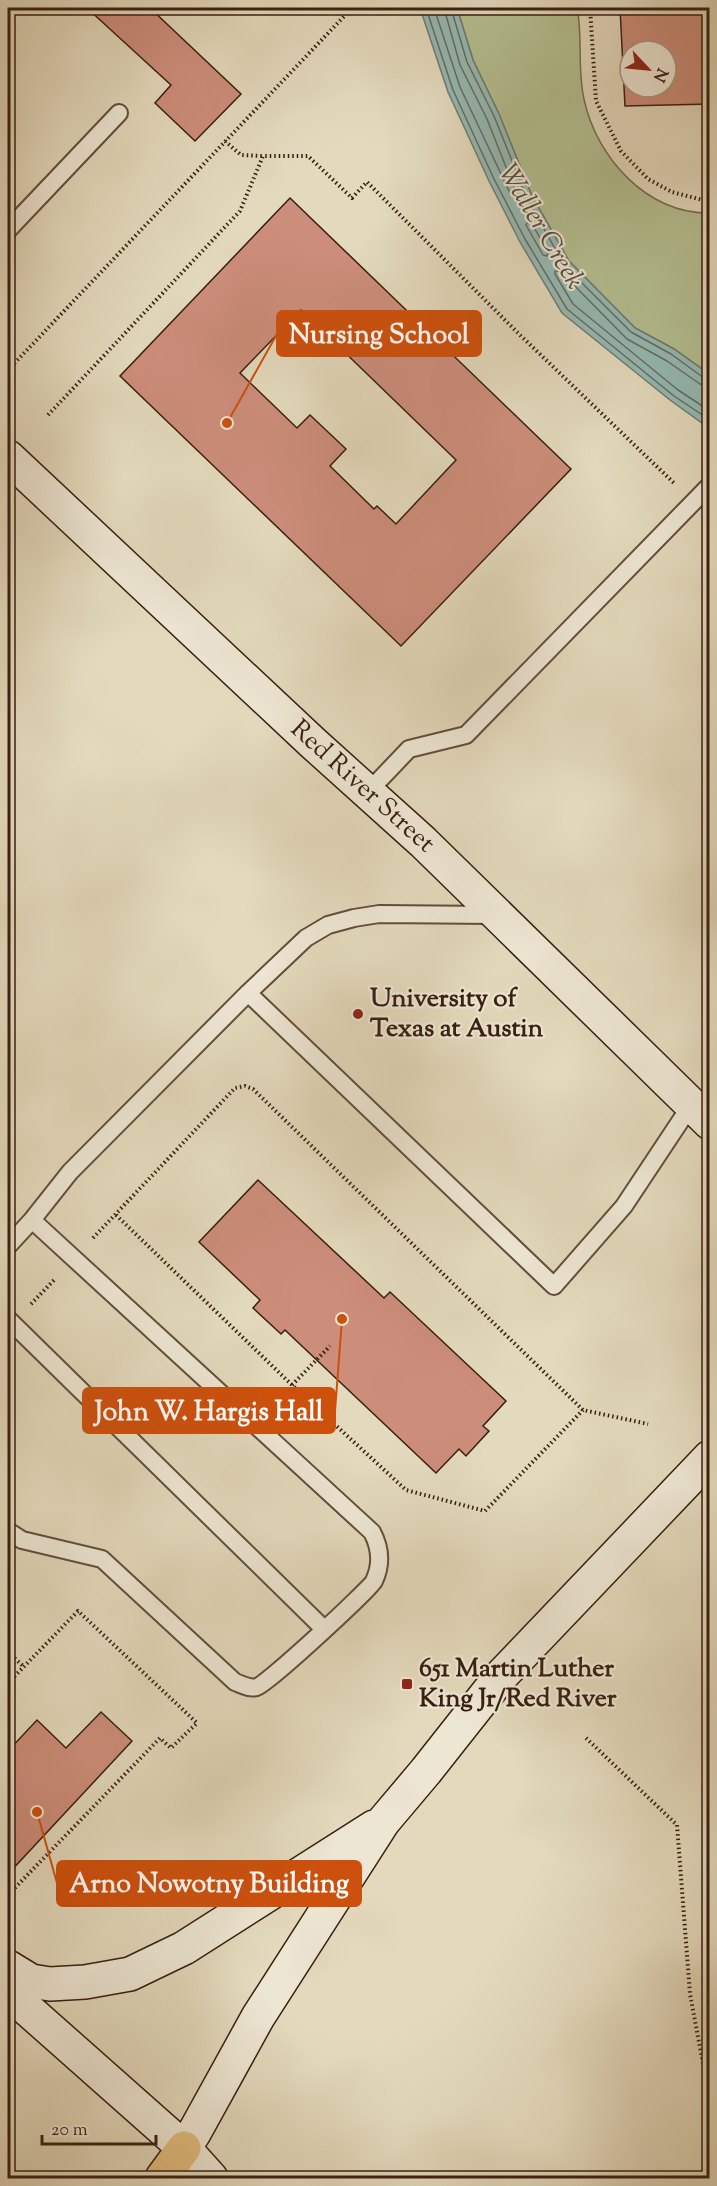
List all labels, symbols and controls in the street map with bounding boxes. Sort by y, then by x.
north arrow [618,39,678,99]
text: N [646,64,672,85]
water label: Waller Creek [487,157,593,297]
callout: Nursing School [277,311,481,356]
text: Nursing School [289,317,470,356]
street label: Red River Street [281,712,443,862]
place label: University of Texas at Austin [370,981,544,1048]
marker: University of Texas at Austin [351,1007,365,1021]
callout: John W. Hargis Hall [83,1388,335,1433]
text: John W. Hargis Hall [93,1394,324,1433]
place label: 651 Martin Luther King Jr/Red River [419,1651,617,1718]
marker: 651 Martin Luther King Jr/Red River [400,1677,414,1691]
callout: Arno Nowotny Building [57,1861,361,1906]
text: Arno Nowotny Building [69,1866,349,1905]
scale bar [42,2108,156,2146]
text: 20 m [51,2118,88,2144]

